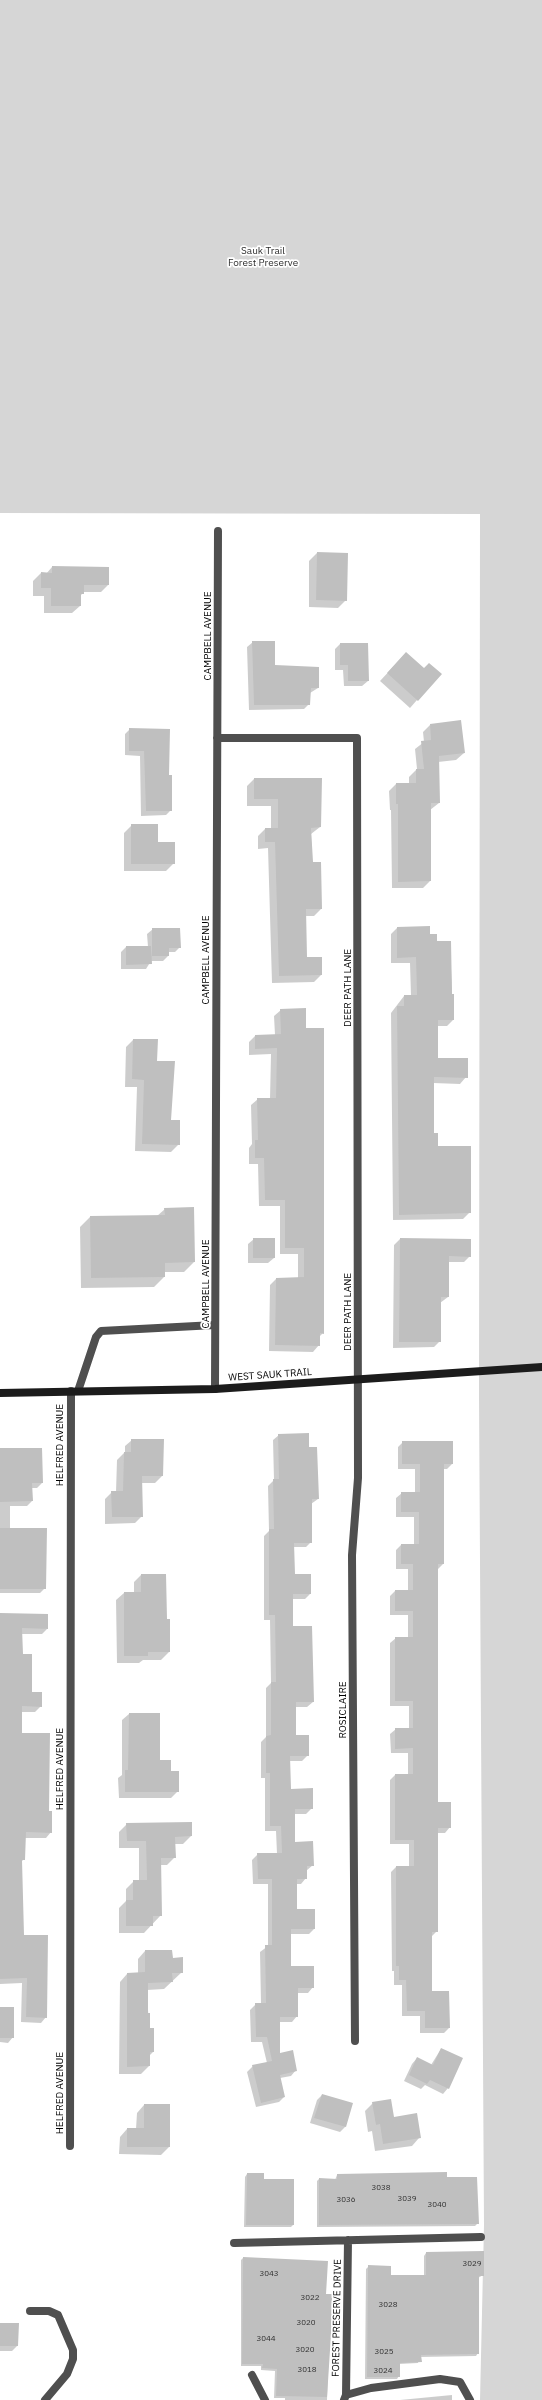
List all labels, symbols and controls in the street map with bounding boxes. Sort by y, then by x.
park label: Sauk Trail Forest Preserve [228,245,298,268]
street label: CAMPBELL AVENUE [202,591,214,681]
street label: CAMPBELL AVENUE [200,915,212,1005]
street label: DEER PATH LANE [342,949,354,1027]
street label: CAMPBELL AVENUE [200,1239,212,1329]
street label: DEER PATH LANE [342,1273,354,1351]
street label: WEST SAUK TRAIL [228,1366,312,1384]
street label: HELFRED AVENUE [54,1404,66,1486]
street label: ROSICLAIRE [337,1681,349,1739]
street label: HELFRED AVENUE [54,1728,66,1810]
street label: HELFRED AVENUE [54,2052,66,2134]
house number: 3038 [371,2183,391,2193]
house number: 3039 [397,2194,417,2204]
house number: 3036 [336,2195,356,2205]
house number: 3040 [427,2200,447,2210]
street label: FOREST PRESERVE DRIVE [330,2259,344,2377]
house number: 3029 [462,2259,482,2269]
house number: 3043 [259,2269,279,2279]
house number: 3022 [300,2293,320,2303]
house number: 3028 [378,2300,398,2310]
house number: 3020 [296,2318,316,2328]
house number: 3044 [256,2334,276,2344]
house number: 3020 [295,2345,315,2355]
house number: 3025 [374,2347,394,2357]
house number: 3018 [297,2365,317,2375]
house number: 3024 [373,2366,393,2376]

